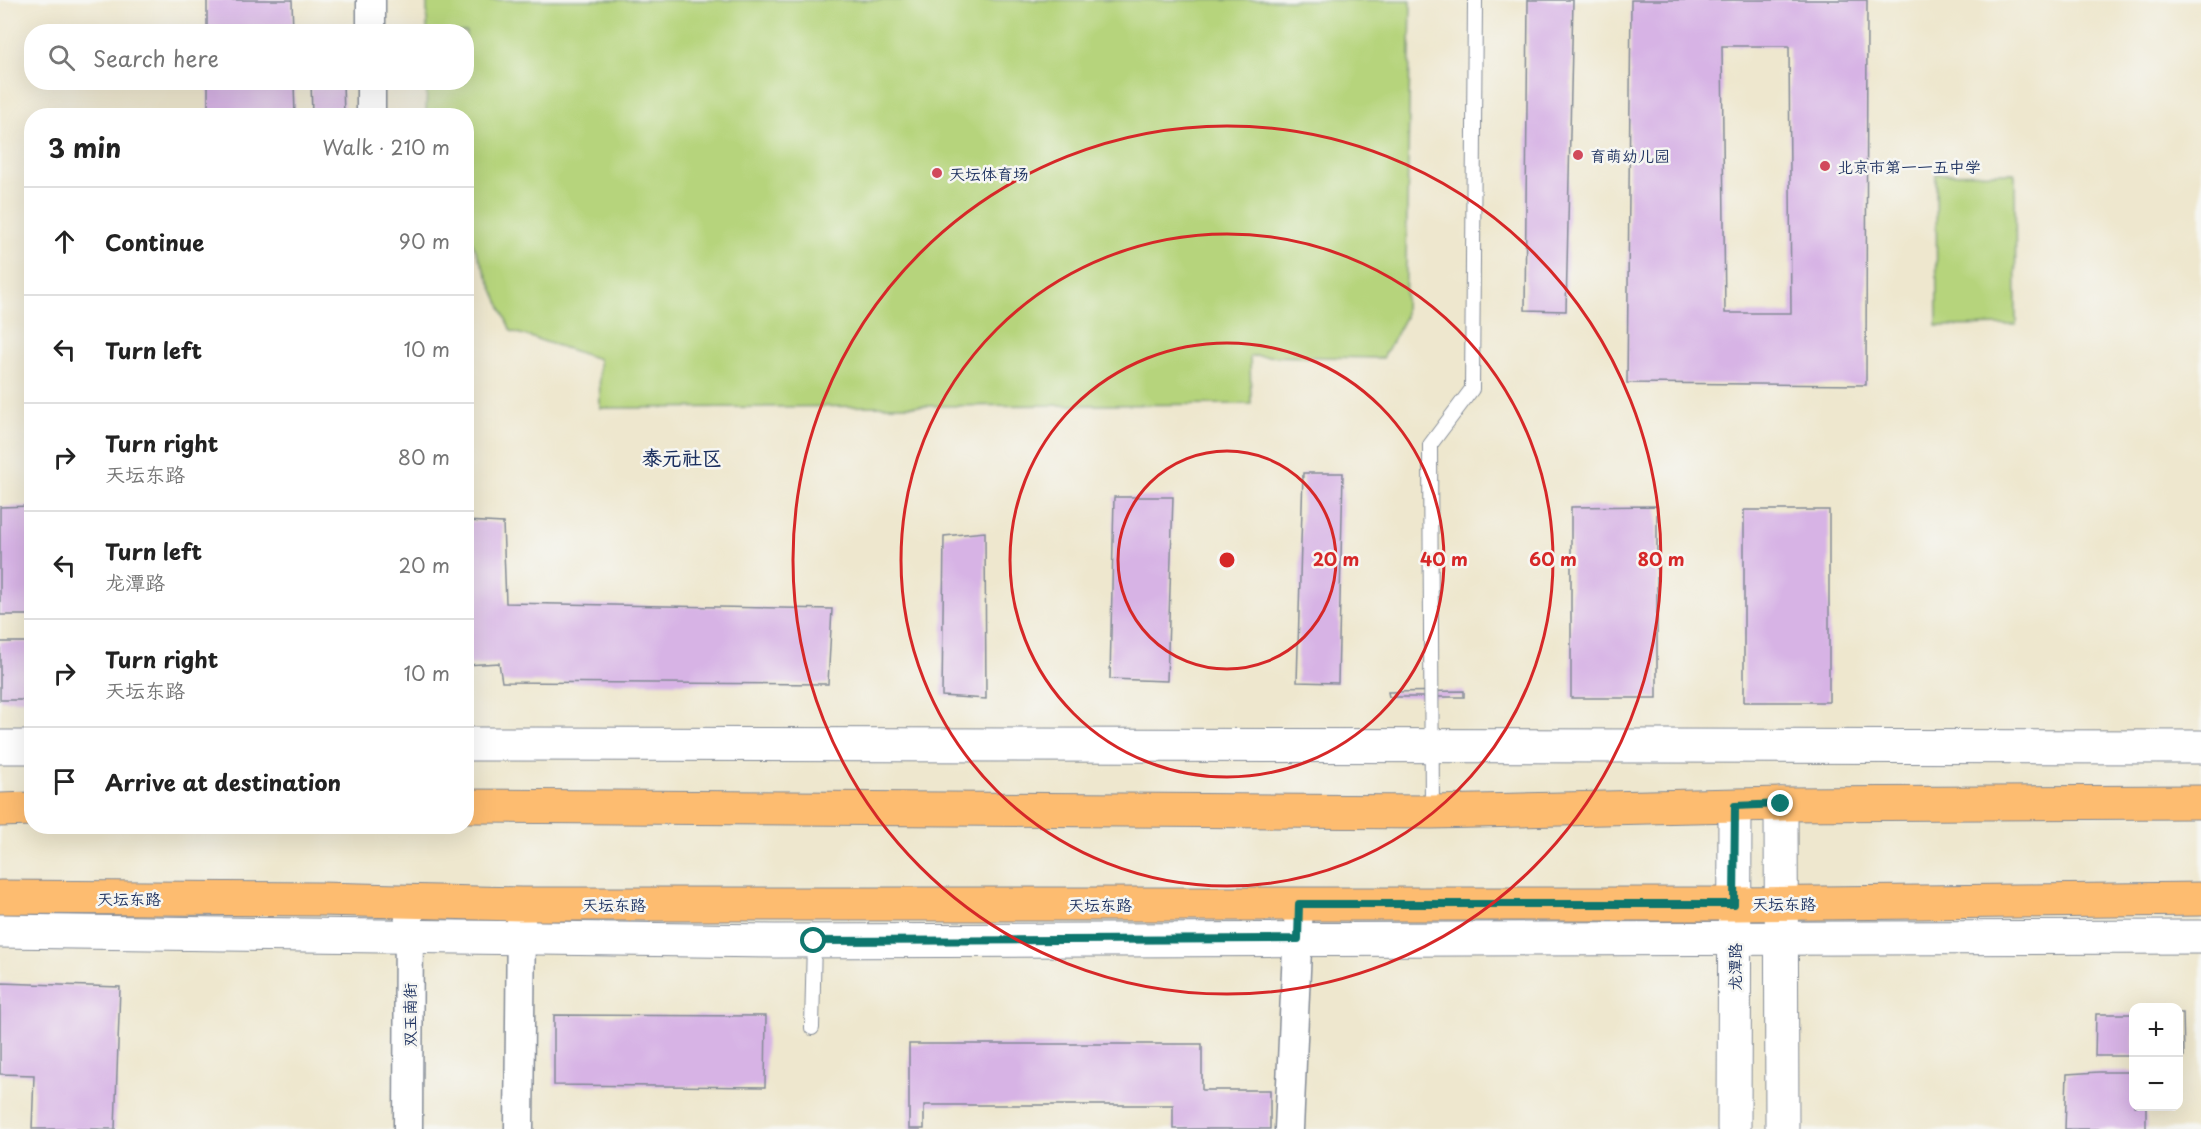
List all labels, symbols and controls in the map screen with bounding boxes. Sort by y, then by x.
search box [24,24,474,90]
icon: search [45,41,78,74]
text: Search here [93,41,219,74]
text: 3 min [48,128,121,167]
text: Walk · 210 m [323,132,450,162]
place label: 育萌幼儿园 [1590,143,1670,167]
marker: 育萌幼儿园 [1571,148,1585,162]
place label: 北京市第一一五中学 [1837,154,1981,178]
marker: 北京市第一一五中学 [1818,159,1832,173]
place label: 天坛体育场 [949,161,1029,185]
marker: 天坛体育场 [930,166,944,180]
icon: ahead [48,225,81,258]
text: Continue [105,225,204,258]
text: 90 m [399,226,450,256]
icon: left [48,333,81,366]
text: Turn left [105,333,202,366]
text: 10 m [403,334,450,364]
text: Turn right [105,426,218,459]
icon: right [48,441,81,474]
text: 80 m [398,442,450,472]
district label: 泰元社区 [642,442,722,472]
text: 天坛东路 [105,459,185,489]
text: Turn left [105,534,202,567]
text: 20 m [1313,545,1359,572]
text: 40 m [1420,545,1468,572]
text: 60 m [1529,545,1577,572]
text: 80 m [1637,545,1685,572]
icon: left [48,549,81,582]
text: 20 m [398,550,450,580]
centre of rings [1217,550,1237,570]
text: 龙潭路 [105,567,165,597]
text: Turn right [105,642,218,675]
icon: right [48,657,81,690]
text: 10 m [403,658,450,688]
text: 天坛东路 [105,675,185,705]
icon: arrive [48,765,81,798]
text: Arrive at destination [105,765,341,798]
route end [1767,790,1793,816]
street label: 天坛东路 [97,886,161,910]
street label: 天坛东路 [1752,891,1816,915]
street label: 天坛东路 [582,892,646,916]
street label: 天坛东路 [1068,892,1132,916]
route start [800,927,826,953]
street label: 龙潭路 [1722,943,1746,991]
street label: 双玉南街 [397,983,421,1047]
map controls [2129,1003,2183,1111]
button: + [2129,1003,2183,1057]
button: − [2129,1057,2183,1111]

